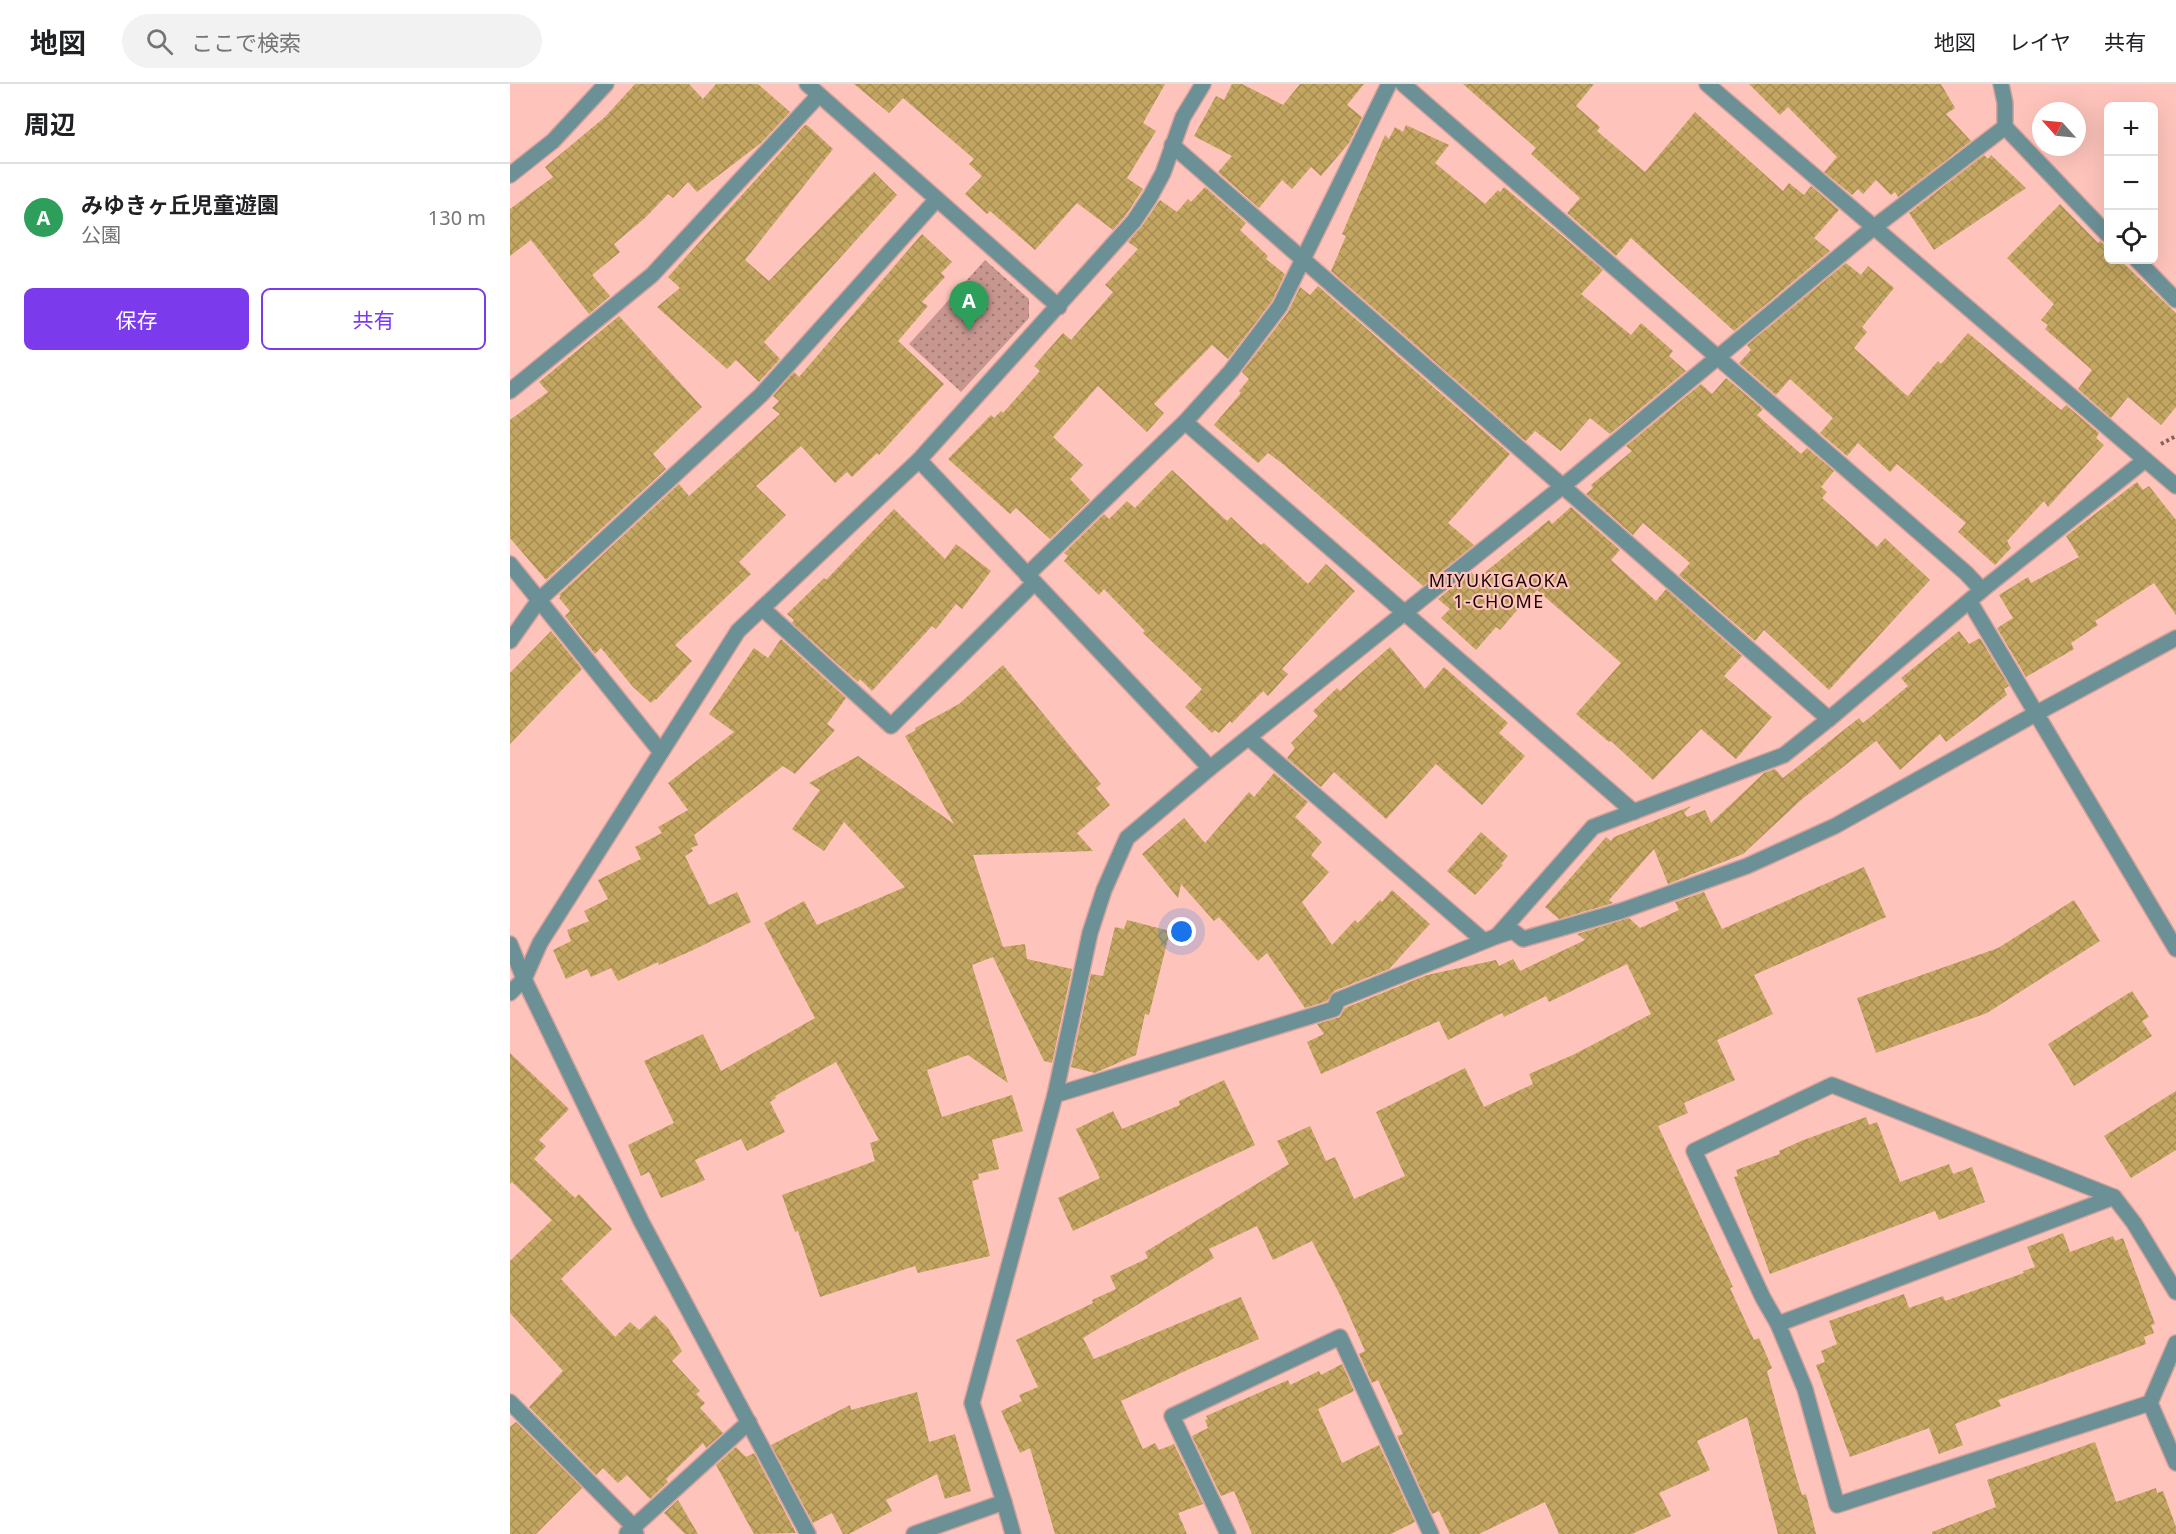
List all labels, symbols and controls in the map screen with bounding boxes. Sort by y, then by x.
search box [122,14,542,68]
text: 地図 [30,23,86,61]
icon: search [143,25,176,58]
text: ここで検索 [191,27,301,57]
text: 地図 [1934,28,1976,56]
text: レイヤ [2009,28,2071,56]
text: 共有 [2104,28,2146,56]
north arrow [2032,102,2086,156]
map controls [2104,102,2158,264]
button: + [2104,102,2158,156]
text: 周辺 [24,106,76,142]
button: − [2104,156,2158,210]
text: みゆきヶ丘児童遊園 [81,189,279,219]
text: A [37,204,50,231]
text: 130 m [428,204,486,231]
button: locate [2104,210,2158,264]
text: 公園 [81,221,121,248]
pin: A [950,282,988,331]
button: 保存 [24,288,249,350]
button: 共有 [261,288,486,350]
district label: MIYUKIGAOKA 1-CHOME [1429,568,1569,613]
your location [1167,917,1196,946]

